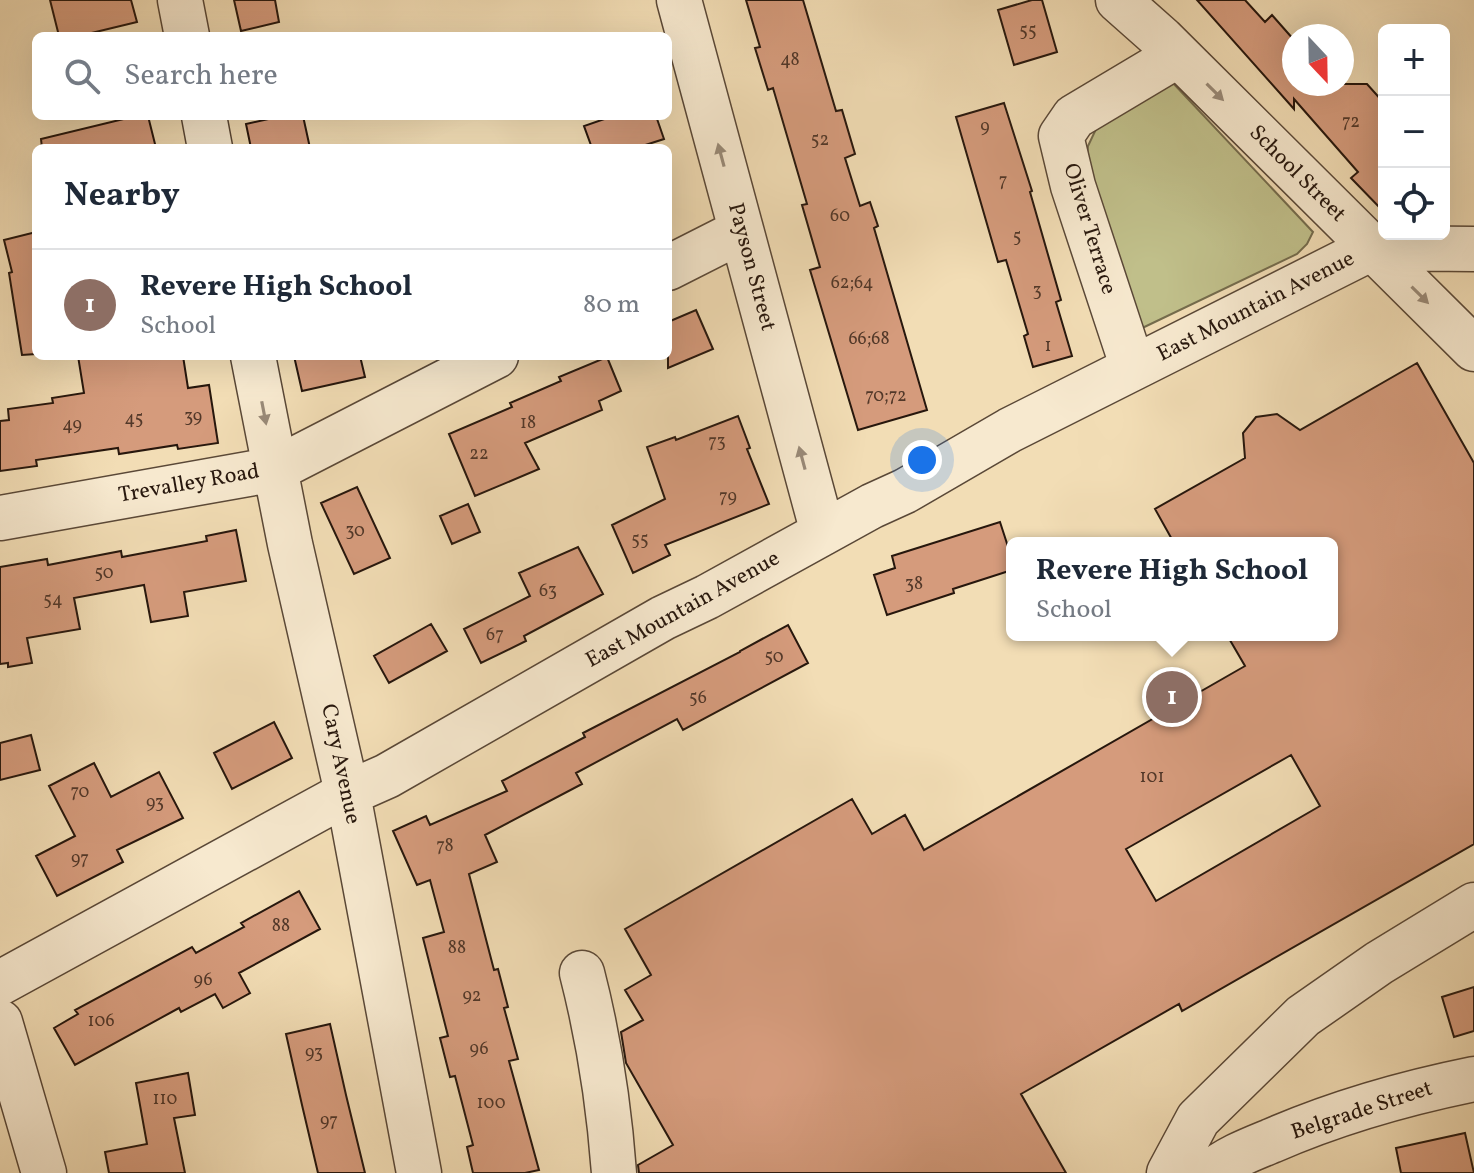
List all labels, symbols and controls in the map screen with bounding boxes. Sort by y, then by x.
house number: 55 [1019,19,1037,44]
north arrow [1282,24,1354,96]
map controls [1378,24,1450,240]
button: + [1378,24,1450,96]
search box [32,32,672,120]
house number: 48 [780,48,800,73]
icon: search [60,54,104,98]
text: Search here [124,55,278,97]
one-way arrow [1205,82,1223,101]
button: − [1378,96,1450,168]
house number: 72 [1342,110,1360,135]
house number: 9 [980,115,990,140]
street label: School Street [1241,118,1353,230]
house number: 52 [811,128,829,153]
one-way arrow [714,143,726,168]
street label: Oliver Terrace [1054,160,1124,298]
button: locate [1378,168,1450,240]
house number: 7 [999,169,1007,194]
text: Nearby [64,173,180,220]
street label: Payson Street [719,200,783,335]
house number: 60 [830,204,850,229]
house number: 5 [1013,225,1021,250]
street label: East Mountain Avenue [1152,244,1360,370]
text: Revere High School [140,266,412,308]
house number: 62;64 [831,271,873,296]
house number: 3 [1032,279,1042,304]
one-way arrow [1410,285,1429,304]
text: 1 [85,287,95,323]
text: 80 m [583,287,640,323]
text: School [140,308,216,344]
house number: 66;68 [848,327,890,352]
house number: 1 [1045,334,1051,359]
house number: 70;72 [865,384,907,409]
one-way arrow [258,400,271,425]
house number: 39 [184,405,202,430]
house number: 45 [125,407,143,432]
house number: 18 [520,411,536,436]
house number: 49 [62,413,82,438]
house number: 73 [708,430,726,455]
your location [902,440,942,480]
house number: 22 [469,442,489,467]
one-way arrow [796,445,808,470]
street label: Trevalley Road [116,456,262,512]
house number: 79 [719,485,737,510]
house number: 30 [345,519,365,544]
house number: 55 [631,528,649,553]
popup [1006,537,1338,641]
street label: East Mountain Avenue [580,544,786,676]
text: Revere High School [1036,550,1308,592]
house number: 50 [94,561,114,586]
house number: 38 [905,572,923,597]
house number: 63 [539,579,557,604]
house number: 54 [43,588,63,613]
text: School [1036,592,1112,628]
house number: 67 [486,623,504,648]
house number: 50 [764,645,784,670]
pin: 1 [1146,667,1198,727]
house number: 56 [689,686,707,711]
street label: Cary Avenue [312,701,368,827]
house number: 101 [1140,765,1164,790]
house number: 70 [71,780,90,805]
house number: 93 [146,791,164,816]
house number: 78 [436,834,454,859]
house number: 97 [71,847,89,872]
house number: 88 [272,914,290,939]
house number: 88 [448,936,466,961]
house number: 96 [193,968,213,993]
house number: 92 [462,984,482,1009]
house number: 106 [87,1009,115,1034]
house number: 96 [469,1037,489,1062]
house number: 93 [305,1041,323,1066]
street label: Belgrade Street [1287,1073,1437,1148]
house number: 110 [153,1087,178,1112]
house number: 100 [477,1091,506,1116]
house number: 97 [320,1109,338,1134]

